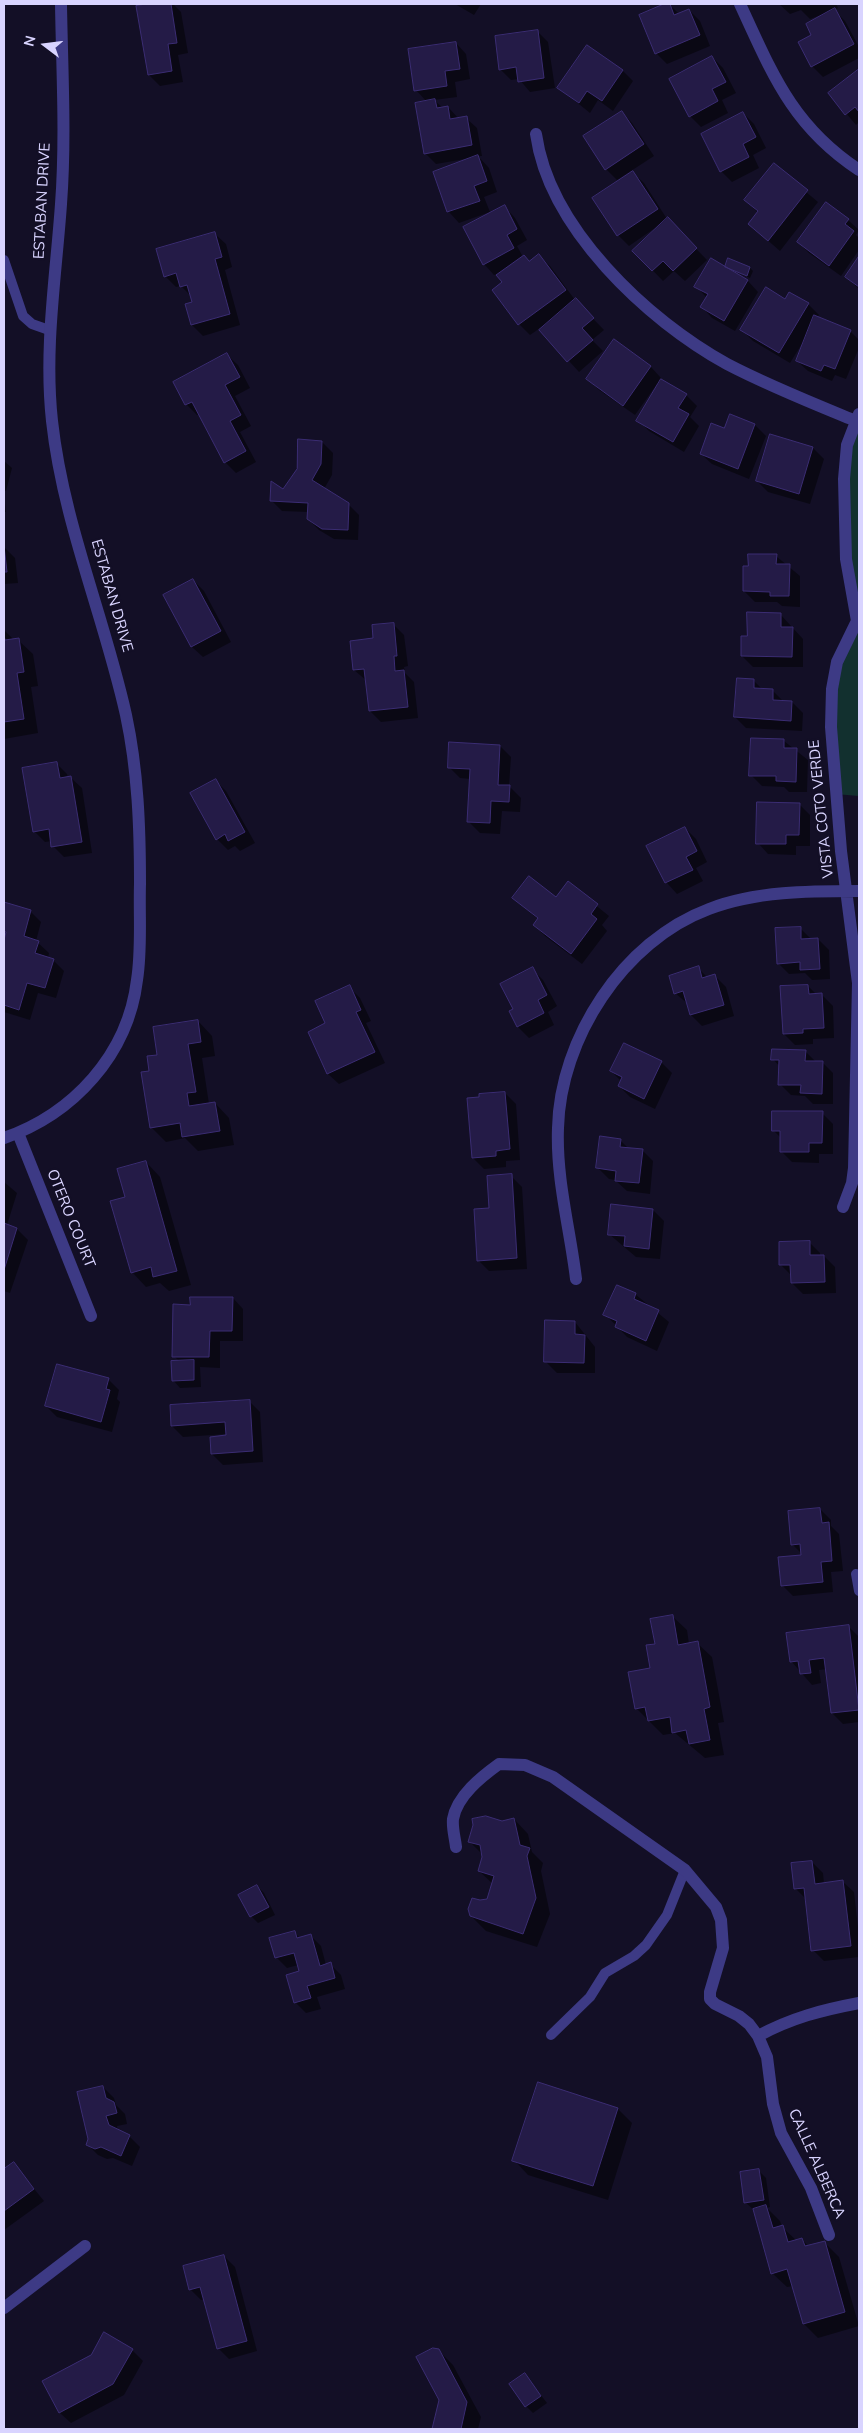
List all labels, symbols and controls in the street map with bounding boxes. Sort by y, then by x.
north arrow [20,20,70,70]
text: N [19,33,41,49]
street label: ESTABAN DRIVE [31,142,55,260]
street label: ESTABAN DRIVE [86,538,136,654]
street label: VISTA COTO VERDE [806,739,838,879]
street label: OTERO COURT [42,1167,98,1271]
street label: CALLE ALBERCA [784,2106,848,2222]

